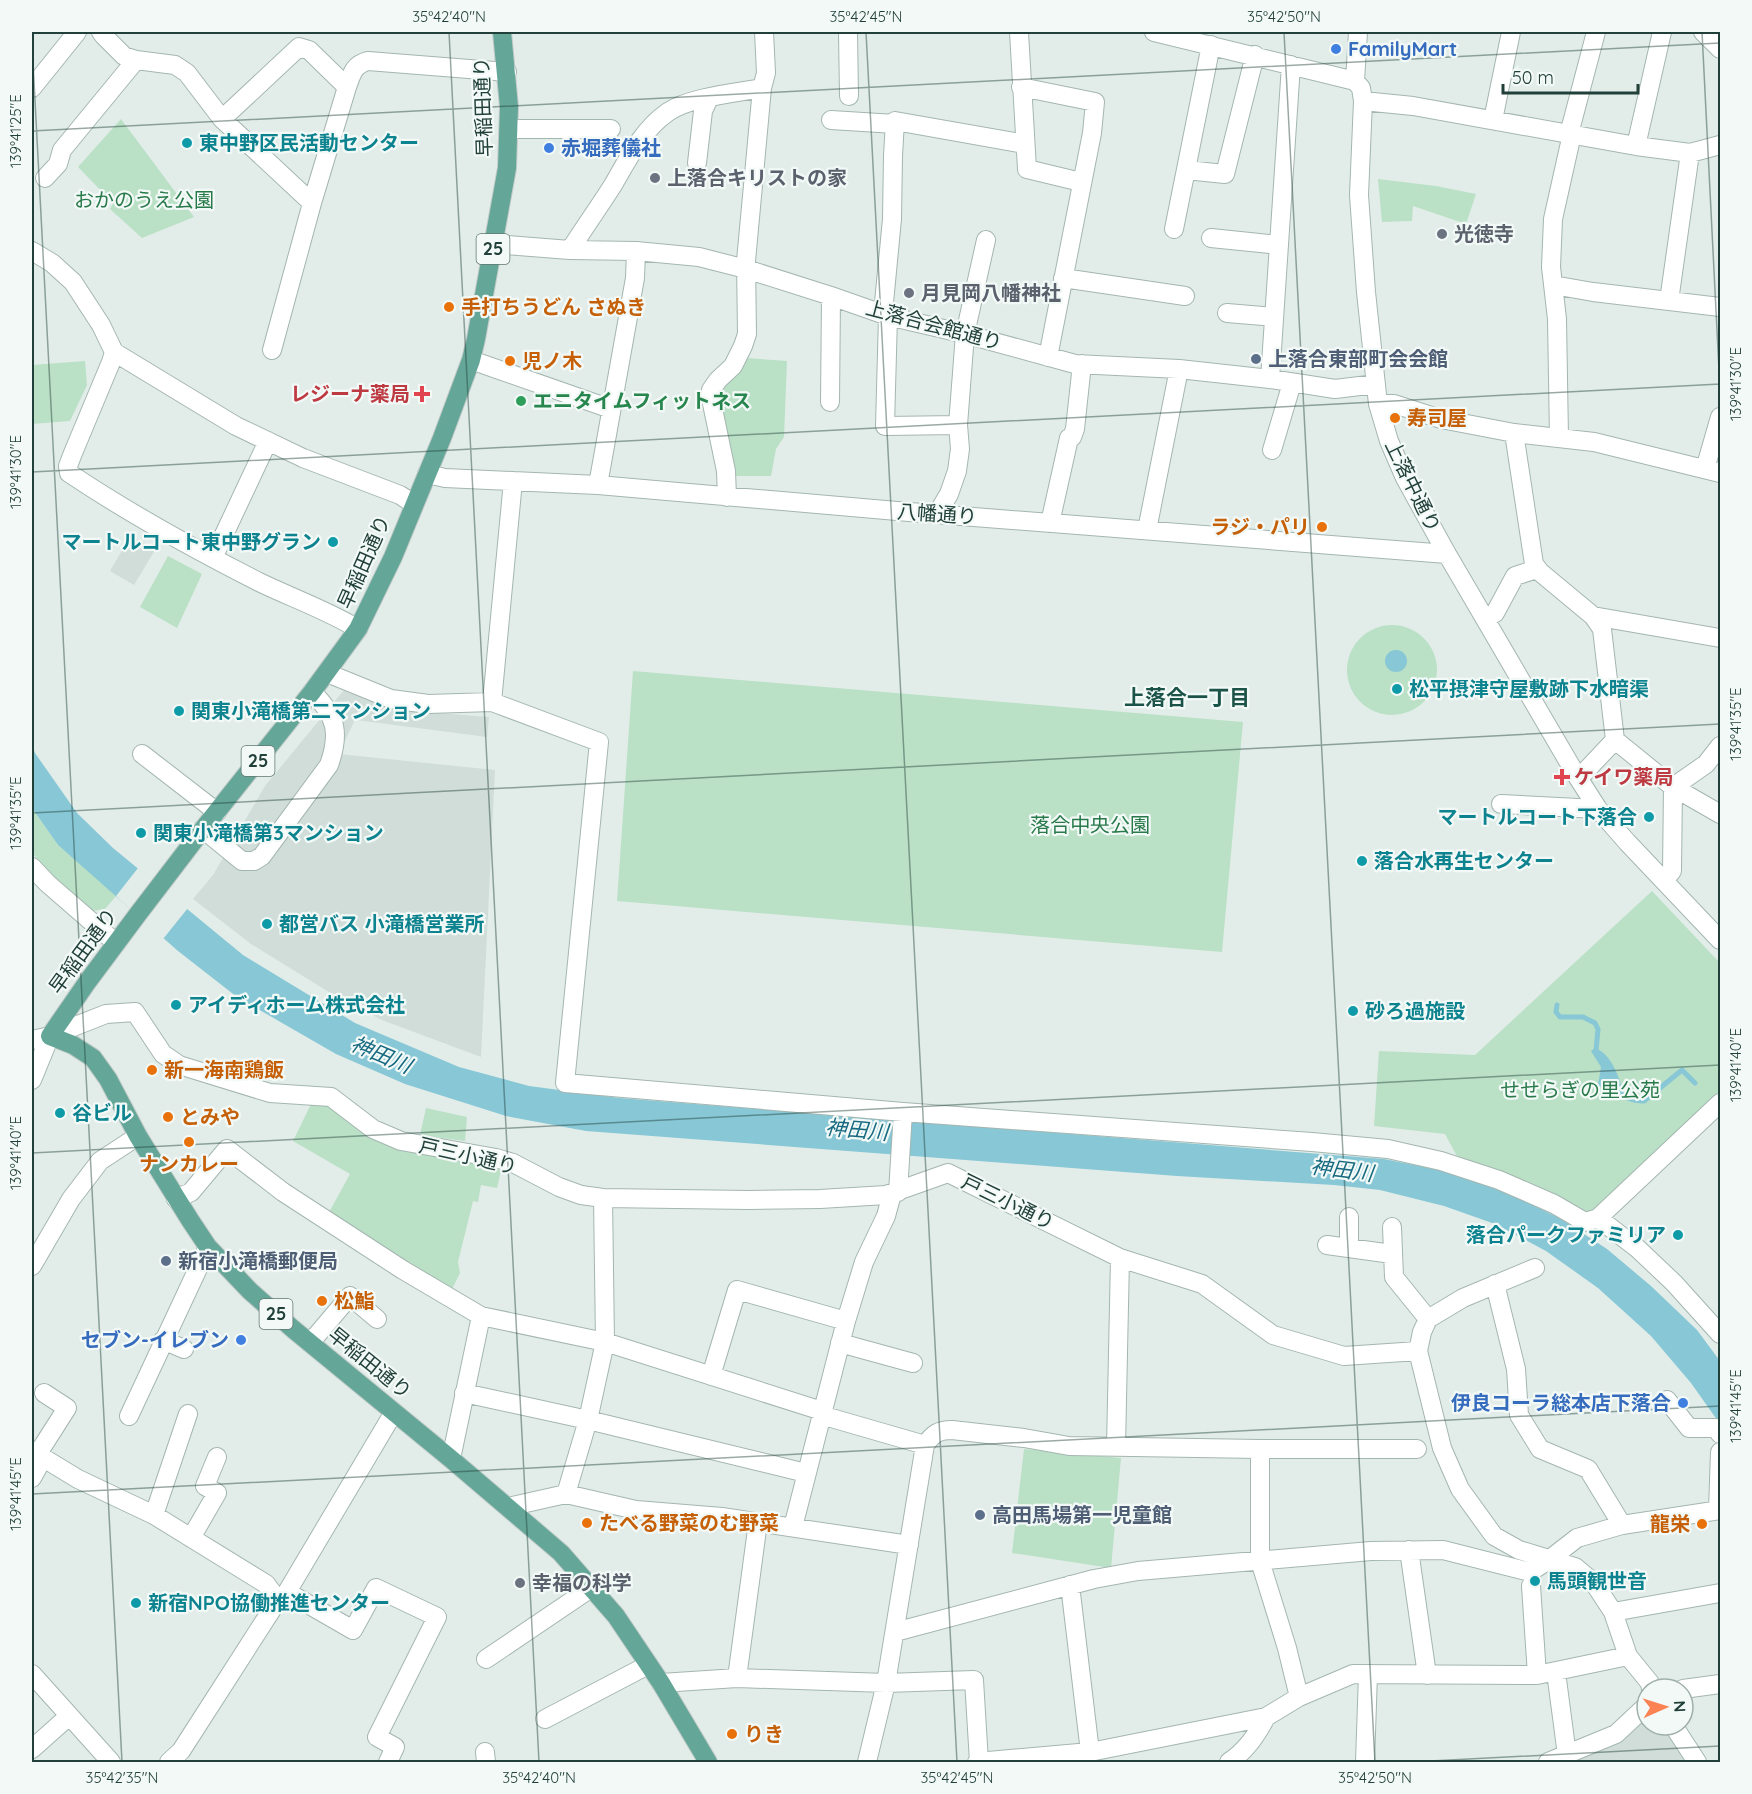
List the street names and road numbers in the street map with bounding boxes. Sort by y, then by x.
street label: 早稲田通り [468,57,497,157]
road number: 25 [476,234,510,264]
street label: 上落合会館通り [863,294,1005,355]
street label: 上落中通り [1380,435,1447,536]
street label: 八幡通り [896,498,978,529]
street label: 早稲田通り [332,511,395,613]
road number: 25 [242,746,274,776]
street label: 早稲田通り [43,903,122,999]
street label: 戸三小通り [417,1132,520,1179]
street label: 戸三小通り [958,1168,1059,1235]
road number: 25 [260,1299,292,1329]
street label: 早稲田通り [324,1321,417,1404]

